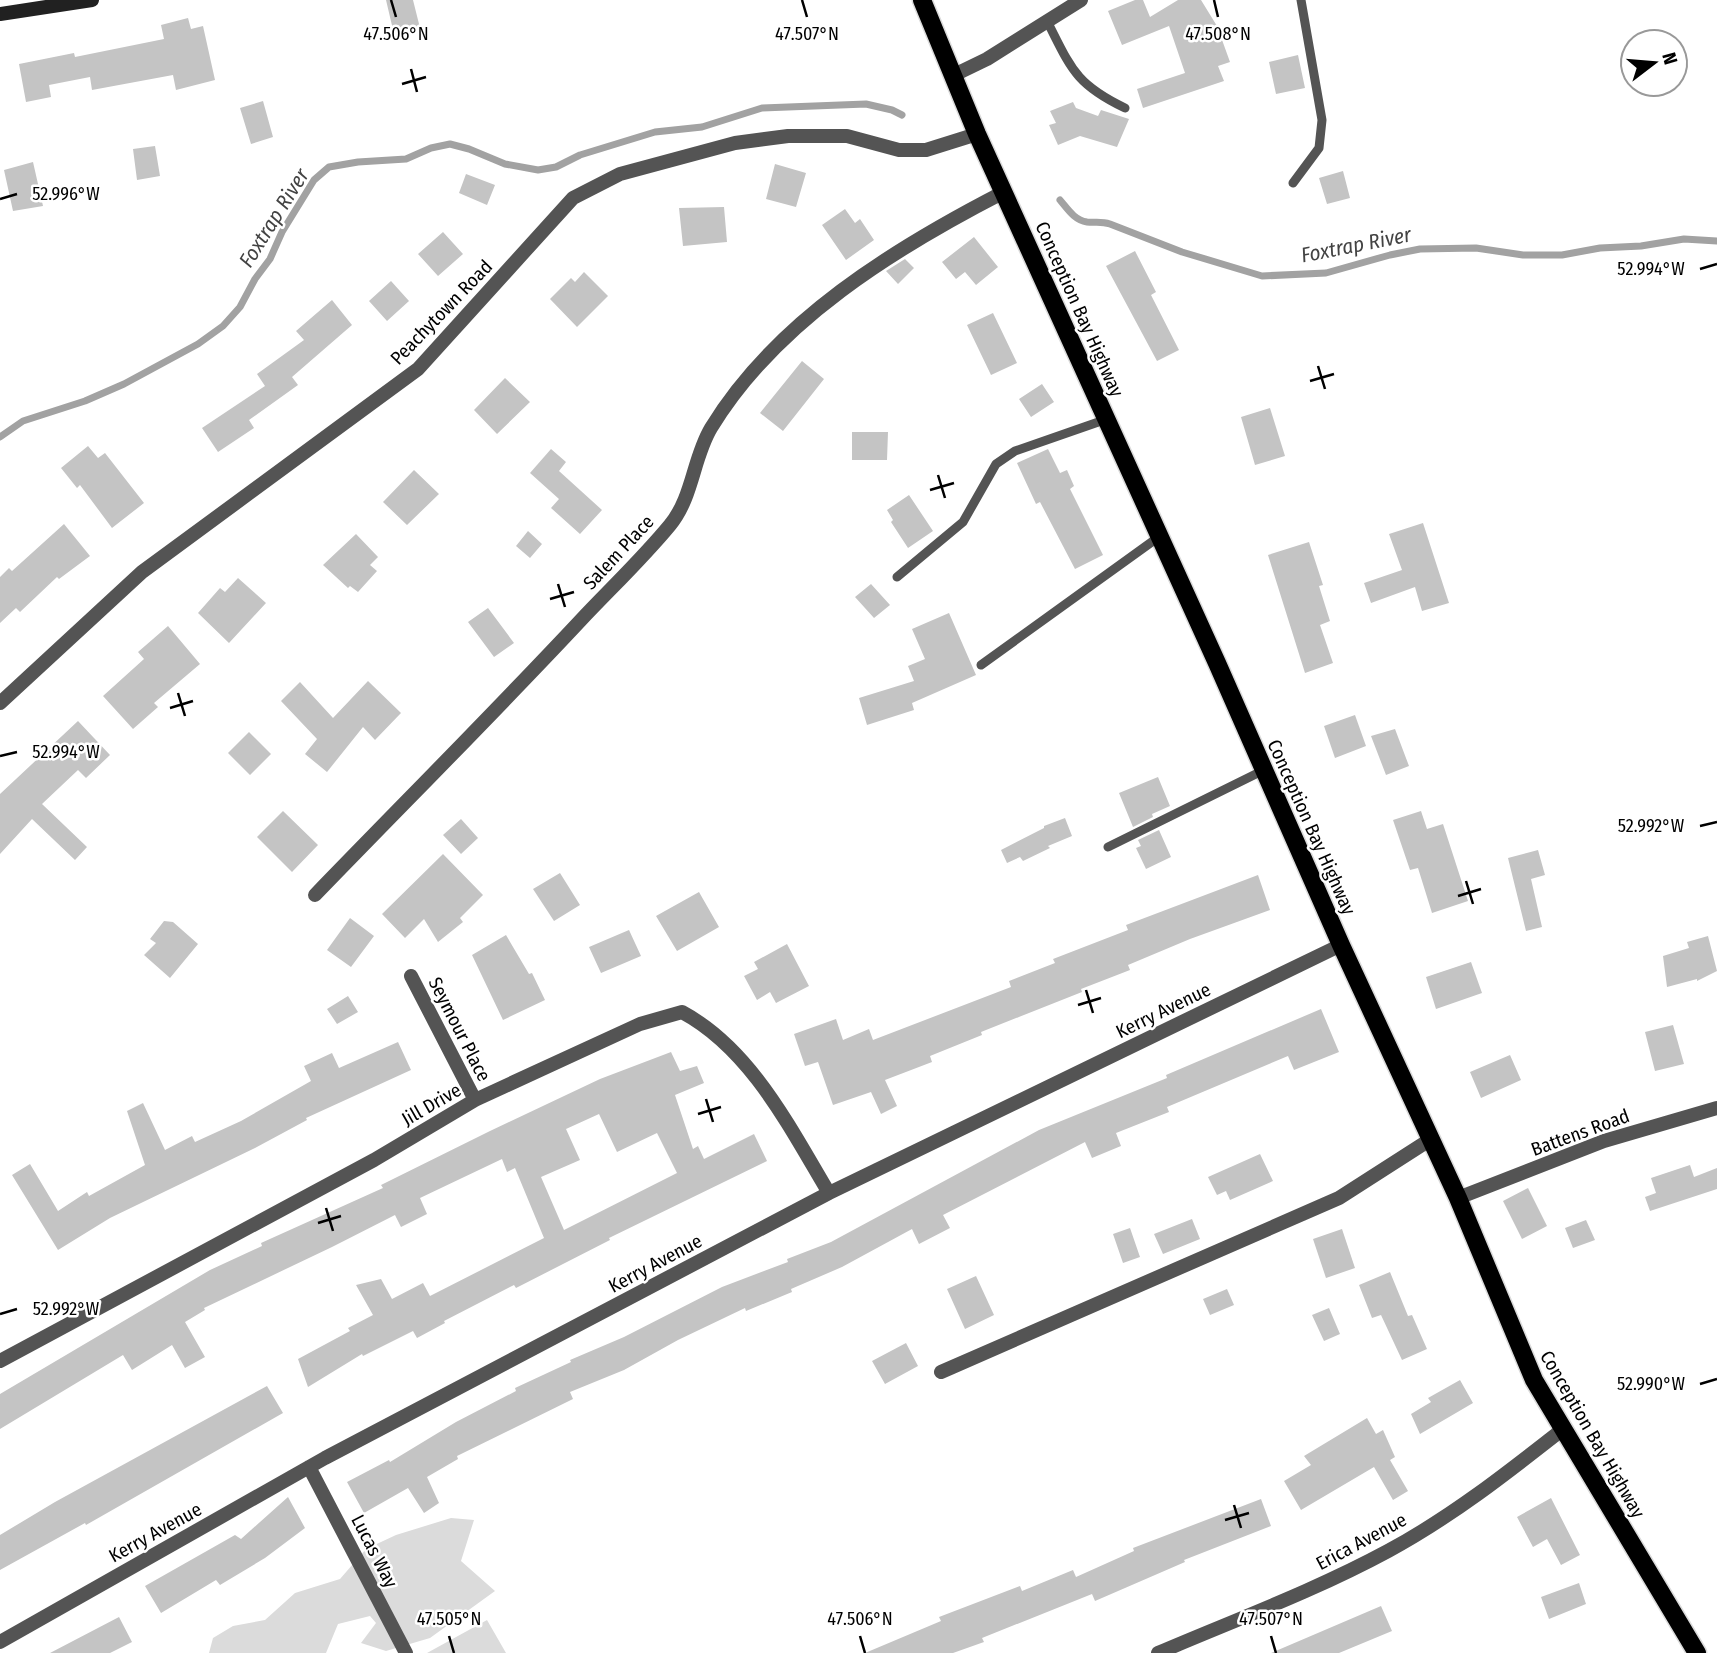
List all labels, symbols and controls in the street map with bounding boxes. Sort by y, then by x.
text: 47.506°N [363,23,429,45]
text: 47.507°N [775,23,839,45]
text: 47.508°N [1185,23,1251,45]
north arrow [1619,28,1689,98]
text: N [1657,50,1682,67]
water label: Foxtrap River [233,163,315,272]
text: 52.996°W [32,183,100,205]
street label: Conception Bay Highway [1031,218,1129,401]
water label: Foxtrap River [1299,221,1414,268]
street label: Peachytown Road [386,255,497,369]
text: 52.994°W [1617,258,1685,280]
street label: Salem Place [578,510,659,594]
street label: Conception Bay Highway [1263,736,1361,919]
text: 52.994°W [32,741,100,763]
text: 52.992°W [1618,815,1685,837]
street label: Seymour Place [423,973,496,1085]
street label: Kerry Avenue [1112,978,1214,1043]
street label: Jill Drive [397,1078,465,1131]
street label: Battens Road [1528,1104,1633,1161]
street label: Kerry Avenue [605,1229,706,1298]
text: 52.992°W [33,1298,100,1320]
street label: Conception Bay Highway [1535,1347,1650,1522]
text: 52.990°W [1617,1373,1686,1395]
street label: Kerry Avenue [105,1498,206,1567]
street label: Erica Avenue [1312,1508,1410,1575]
street label: Lucas Way [346,1511,403,1592]
text: 47.505°N [417,1608,481,1630]
text: 47.506°N [827,1608,893,1630]
text: 47.507°N [1239,1608,1303,1630]

